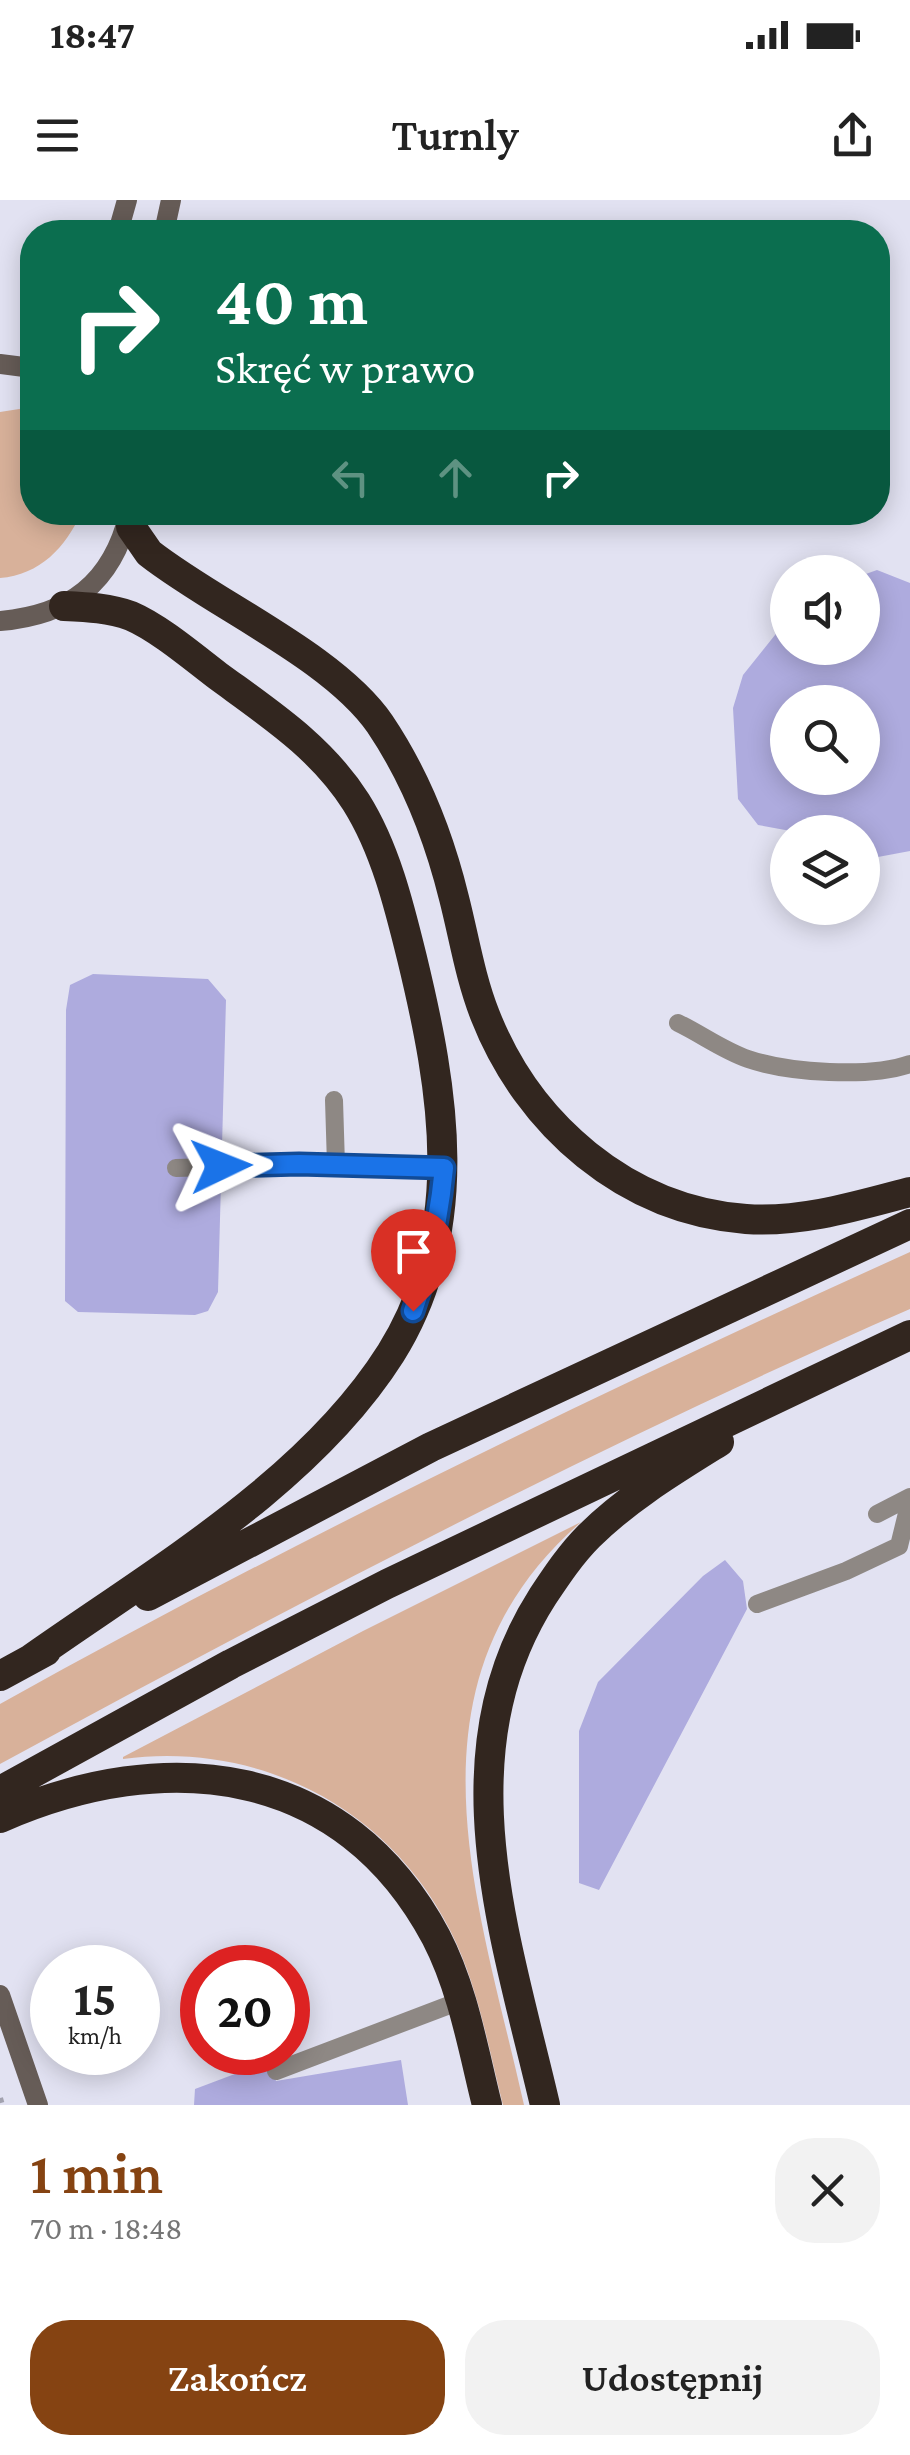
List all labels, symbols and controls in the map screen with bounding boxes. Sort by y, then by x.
text: 18:47 [50,14,135,56]
icon: menu [30,108,85,163]
icon: share [825,108,880,163]
text: Turnly [391,110,519,160]
icon: right [50,260,180,390]
text: 40 m [215,261,368,339]
text: Skręć w prawo [215,343,475,393]
icon: left [323,450,378,505]
icon: ahead [428,450,483,505]
icon: right [533,450,588,505]
map controls [770,555,880,925]
button: sound [770,555,880,665]
button: search [770,685,880,795]
button: layers [770,815,880,925]
position arrow [169,1114,273,1218]
pin [371,1209,456,1312]
icon: arrive [386,1224,441,1279]
speed limit sign: 20 [180,1945,310,2075]
text: 15 [73,1970,117,2026]
text: km/h [68,2022,122,2049]
button: close [775,2138,880,2243]
text: 1 min [30,2139,163,2206]
text: 70 m · 18:48 [30,2210,183,2246]
button: Zakończ [30,2320,445,2435]
button: Udostępnij [465,2320,880,2435]

